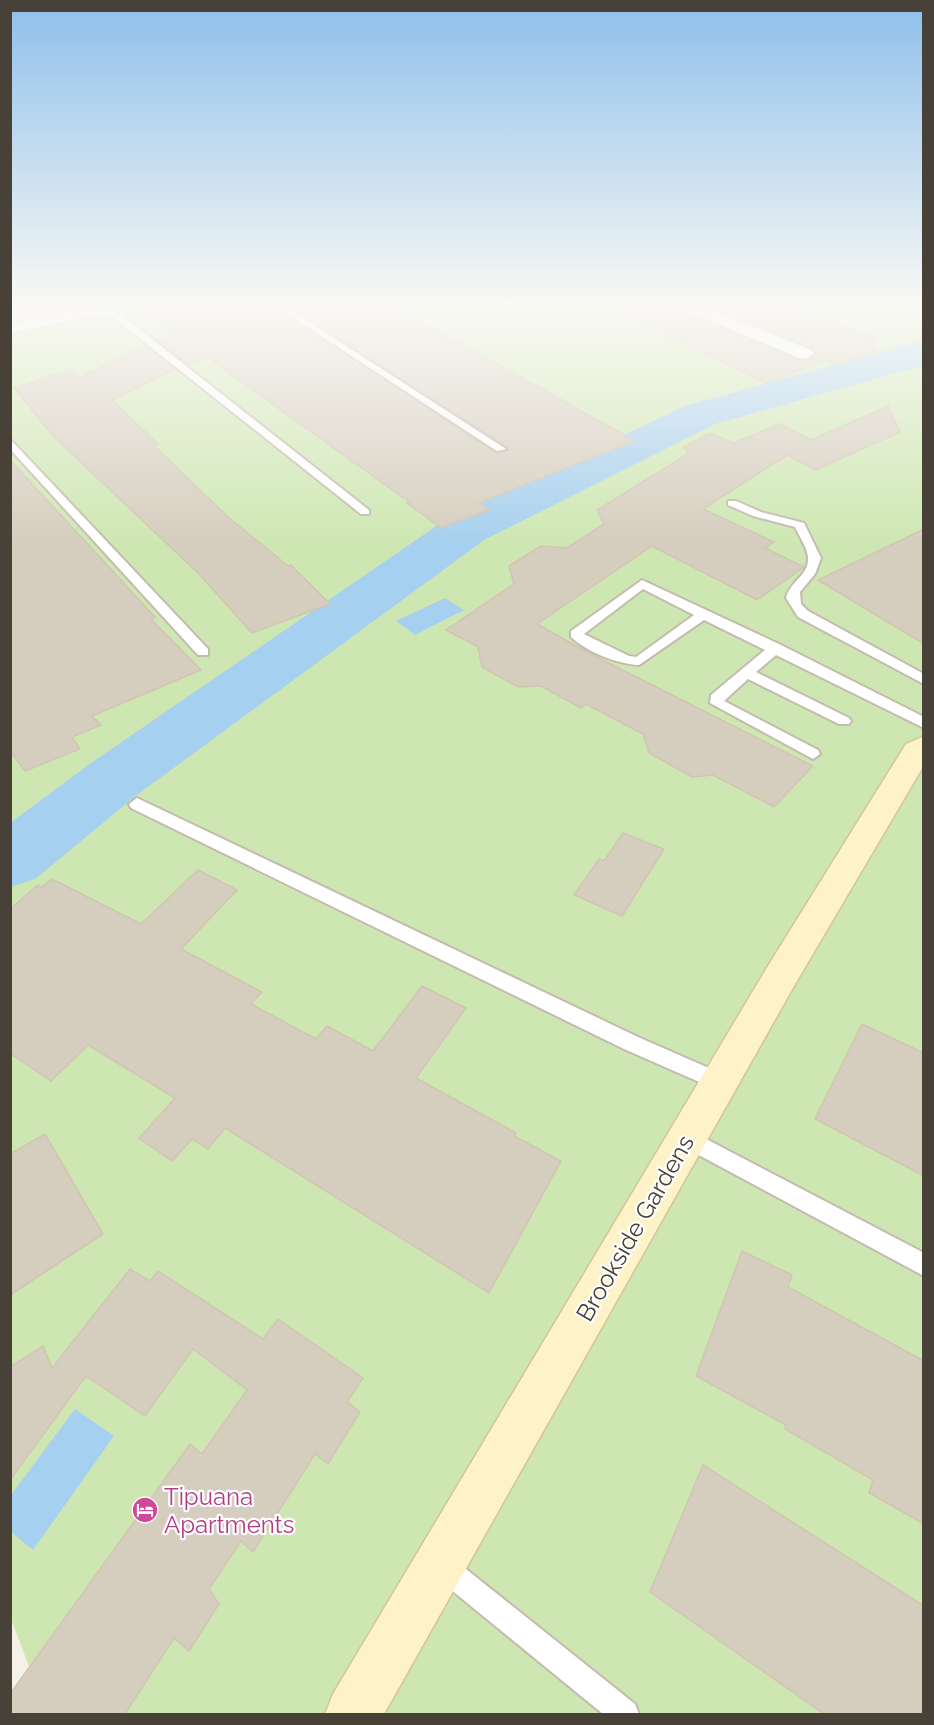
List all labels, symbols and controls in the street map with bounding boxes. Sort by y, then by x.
street label: Brookside Gardens [570,1130,700,1326]
place label: Tipuana Apartments [164,1482,294,1539]
hotel icon: Tipuana Apartments [130,1495,160,1525]

